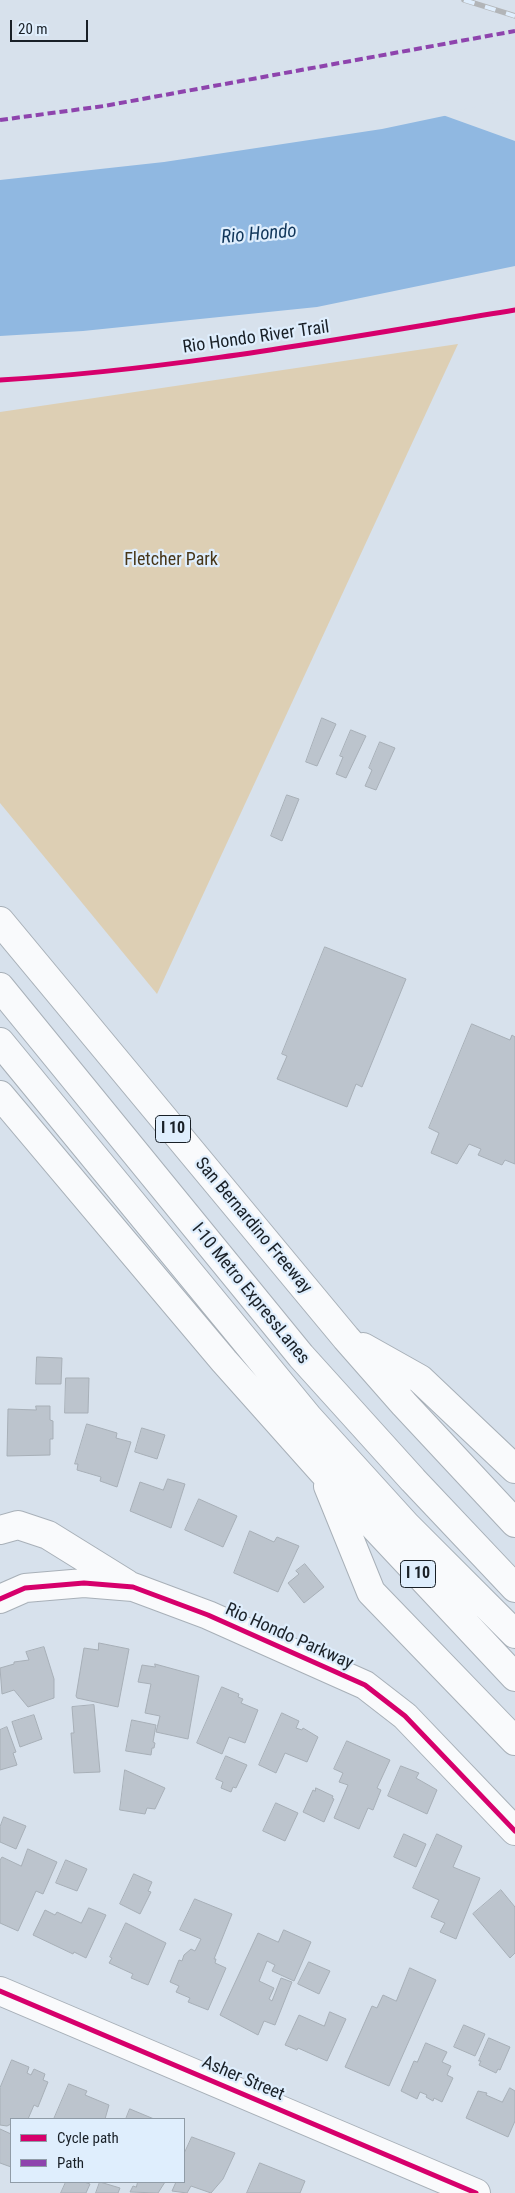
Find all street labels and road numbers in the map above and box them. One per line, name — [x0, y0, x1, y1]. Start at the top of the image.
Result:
street label: Rio Hondo River Trail — [181, 317, 331, 359]
road number: I 10 — [156, 1116, 190, 1142]
street label: San Bernardino Freeway — [190, 1154, 316, 1298]
street label: I-10 Metro ExpressLanes — [186, 1219, 314, 1369]
road number: I 10 — [400, 1560, 436, 1588]
street label: Rio Hondo Parkway — [222, 1599, 356, 1675]
street label: Asher Street — [199, 2052, 287, 2106]

